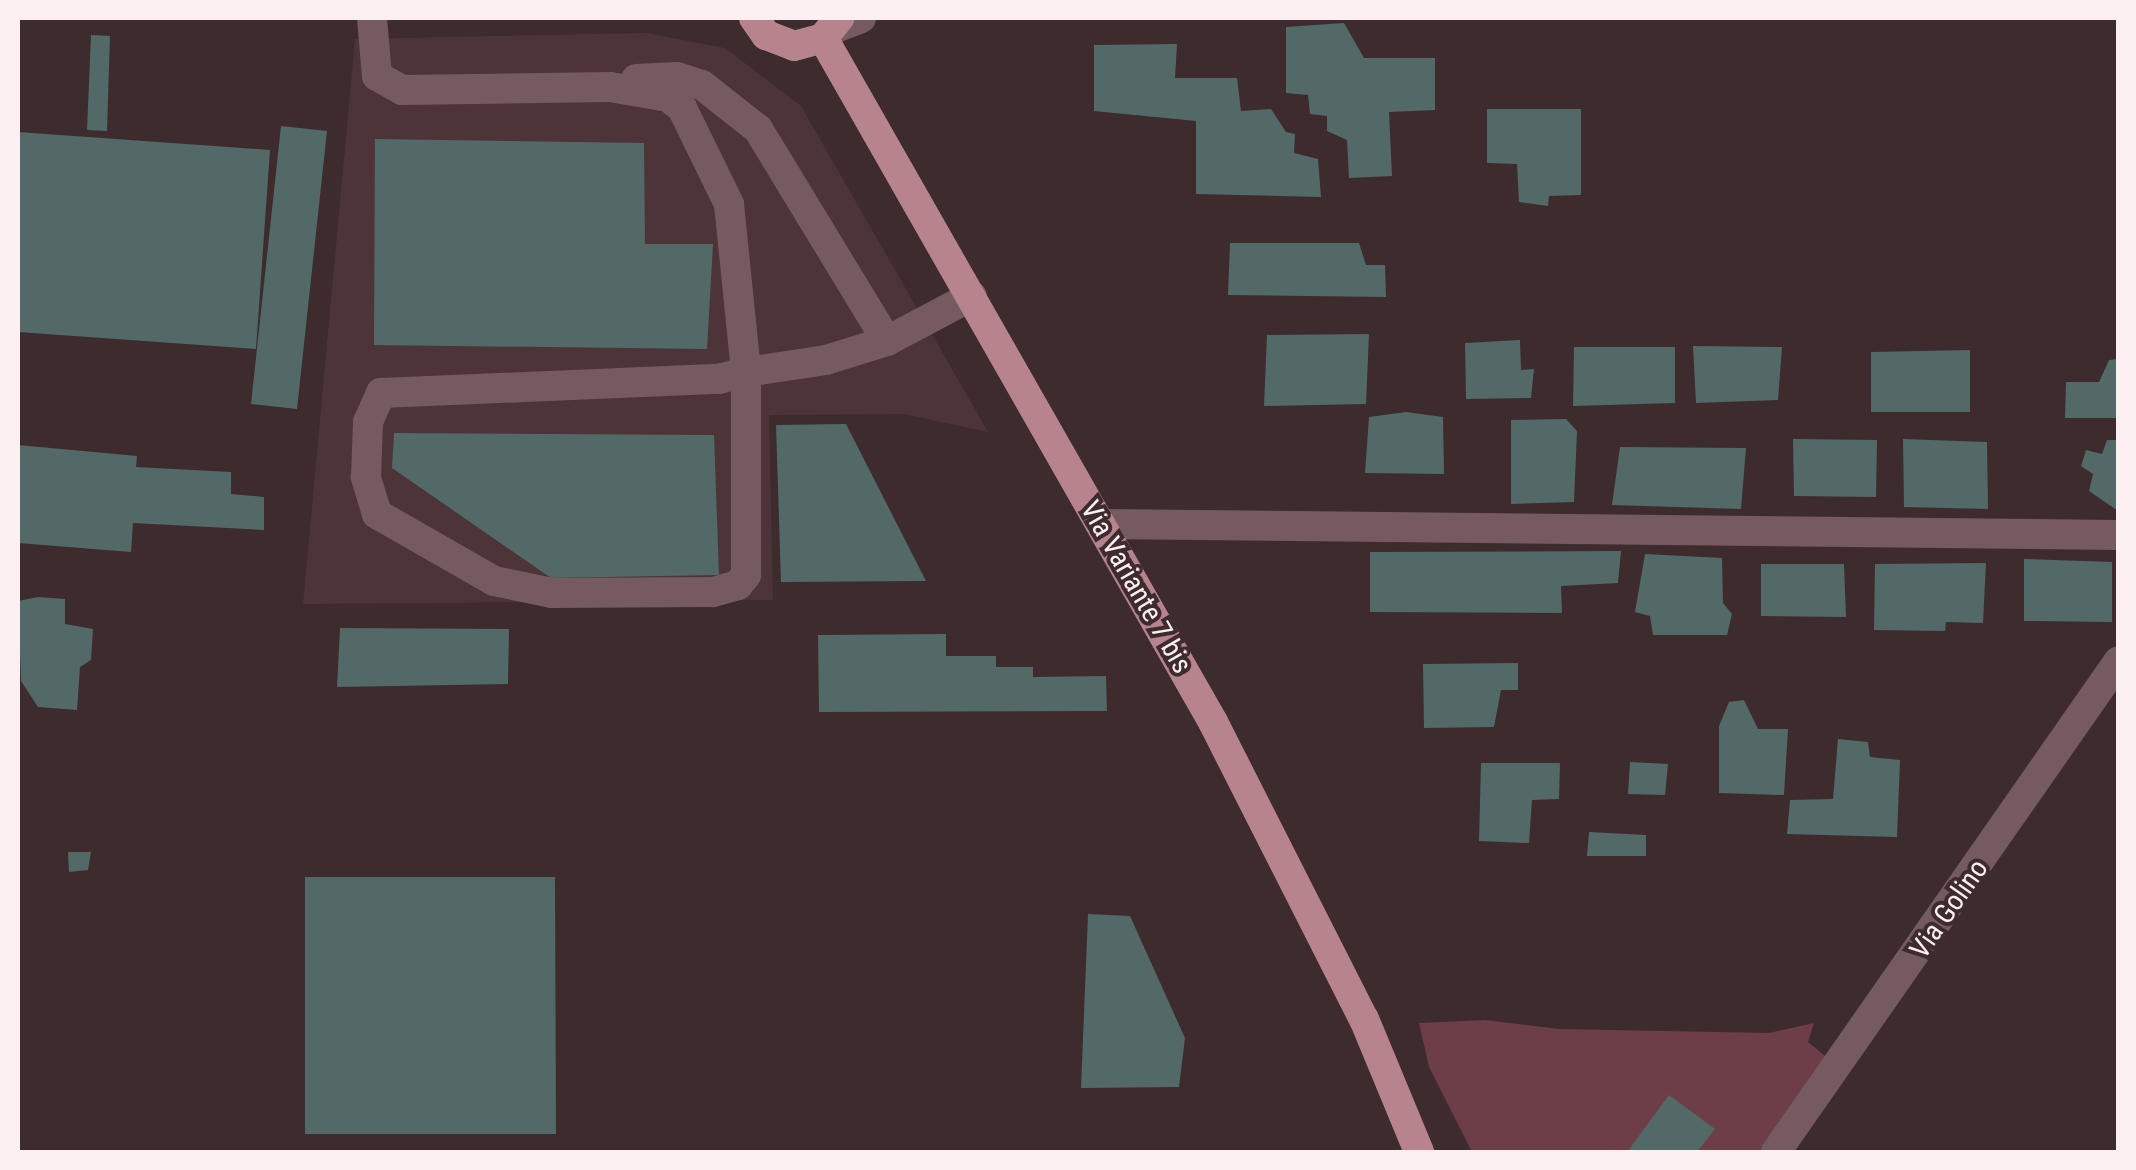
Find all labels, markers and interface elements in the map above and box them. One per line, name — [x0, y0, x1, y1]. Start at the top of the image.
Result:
street label: Via Variante 7 bis — [1073, 495, 1199, 679]
street label: Via Golino — [1903, 853, 1995, 965]

